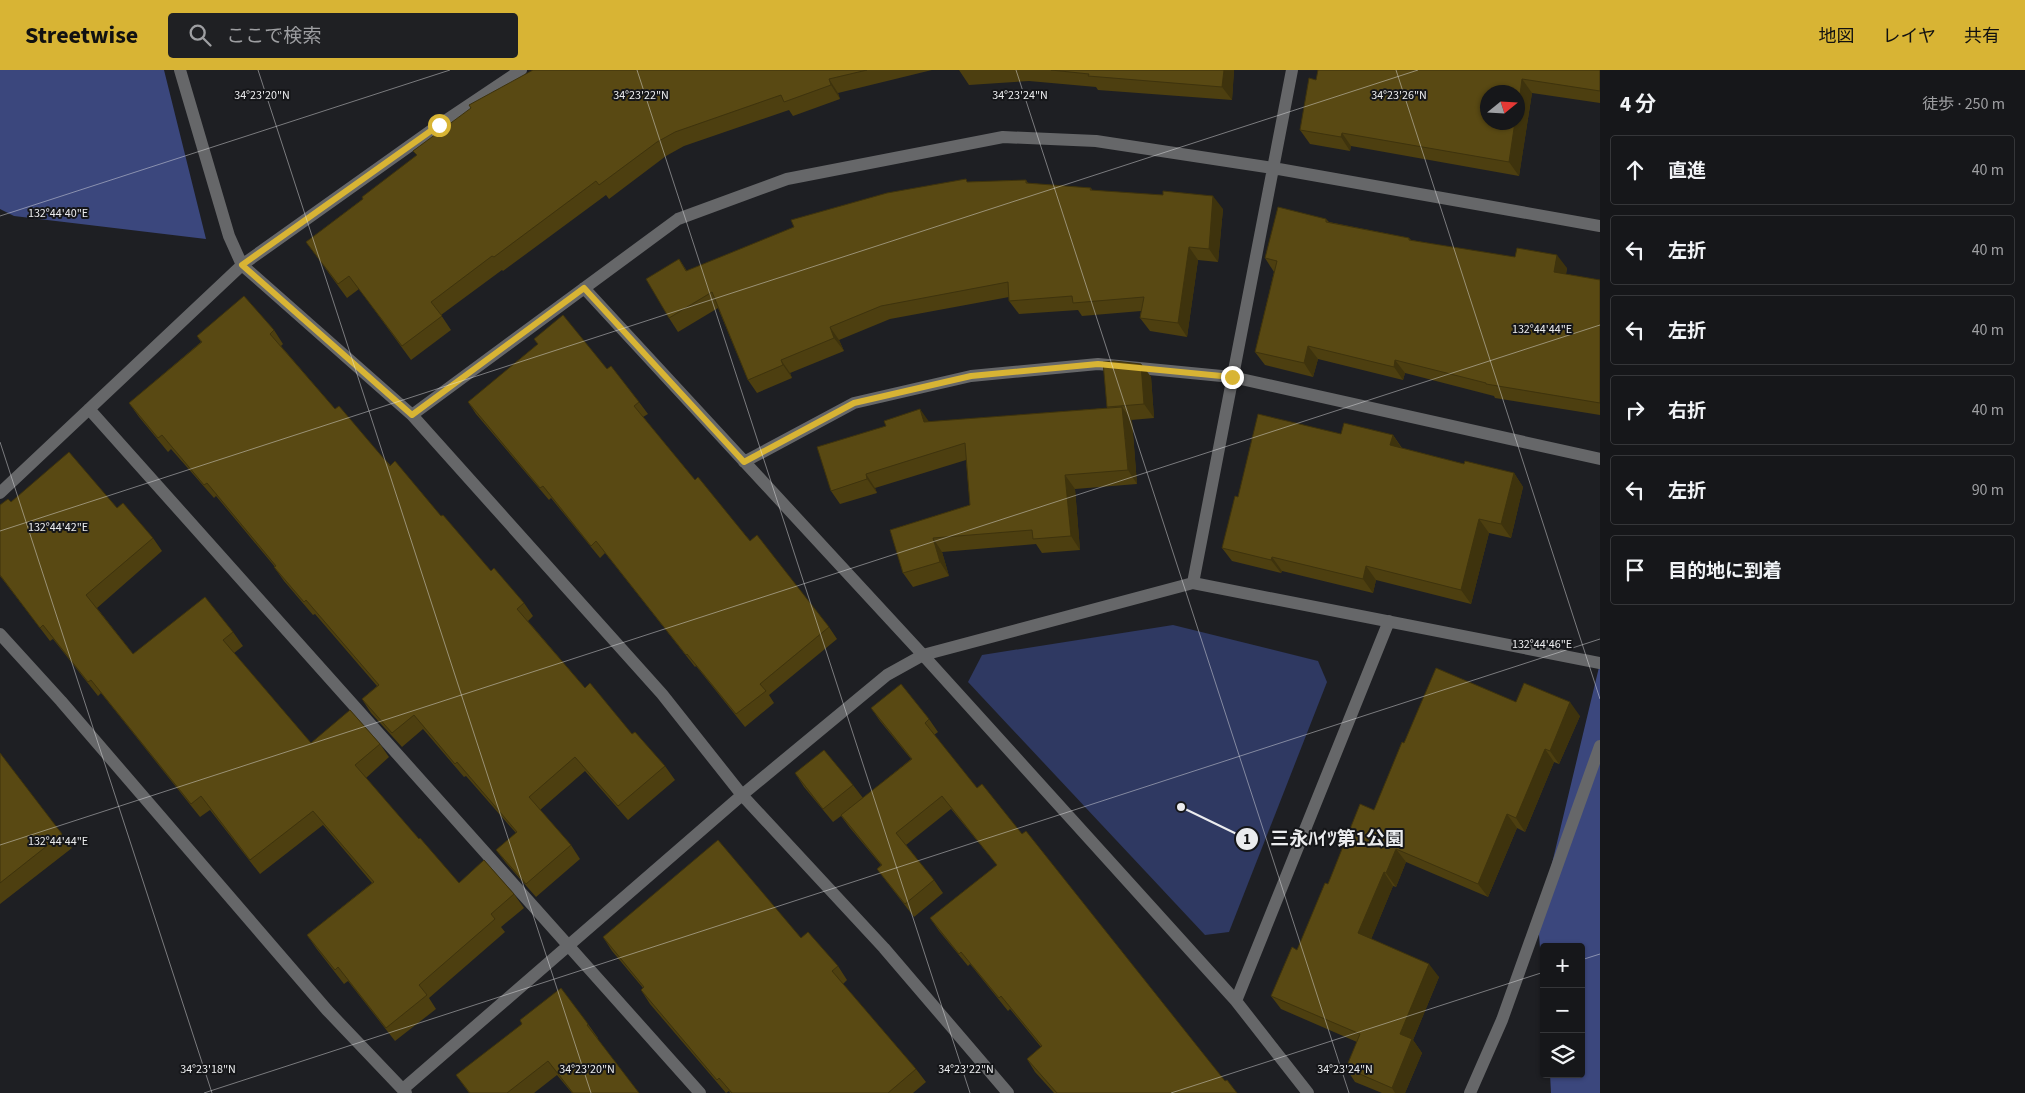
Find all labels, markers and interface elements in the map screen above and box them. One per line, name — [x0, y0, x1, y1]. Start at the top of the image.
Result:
search box — [168, 13, 518, 58]
text: Streetwise — [25, 18, 138, 53]
icon: search — [186, 21, 214, 49]
text: ここで検索 — [226, 23, 321, 50]
text: 地図 — [1819, 24, 1855, 49]
text: レイヤ — [1883, 24, 1936, 49]
text: 共有 — [1964, 24, 2000, 49]
north arrow — [1480, 85, 1525, 130]
text: 34°23'20"N — [234, 87, 290, 104]
text: 34°23'22"N — [613, 87, 669, 104]
text: 34°23'24"N — [992, 87, 1048, 104]
text: 34°23'26"N — [1371, 87, 1427, 104]
text: 4 分 — [1620, 89, 1656, 119]
text: 徒歩 · 250 m — [1922, 93, 2005, 115]
route start — [428, 114, 451, 137]
icon: ahead — [1621, 156, 1649, 184]
text: 直進 — [1668, 158, 1706, 185]
text: 40 m — [1972, 159, 2004, 181]
text: 132°44'40"E — [28, 205, 88, 222]
icon: left — [1621, 236, 1649, 264]
text: 左折 — [1668, 238, 1706, 265]
text: 40 m — [1972, 239, 2004, 261]
icon: left — [1621, 316, 1649, 344]
text: 左折 — [1668, 318, 1706, 345]
text: 40 m — [1972, 319, 2004, 341]
text: 132°44'44"E — [1512, 321, 1572, 338]
route end — [1221, 366, 1244, 389]
icon: right — [1621, 396, 1649, 424]
text: 右折 — [1668, 398, 1706, 425]
text: 40 m — [1972, 399, 2004, 421]
icon: left — [1621, 476, 1649, 504]
text: 左折 — [1668, 478, 1706, 505]
text: 90 m — [1972, 479, 2004, 501]
text: 132°44'42"E — [28, 519, 88, 536]
icon: arrive — [1621, 556, 1649, 584]
text: 目的地に到着 — [1668, 558, 1782, 585]
text: 132°44'46"E — [1512, 636, 1572, 653]
callout: 三永ﾊｲﾂ第1公園 — [1235, 822, 1413, 856]
text: 三永ﾊｲﾂ第1公園 — [1270, 826, 1404, 853]
text: 1 — [1243, 829, 1251, 850]
text: 132°44'44"E — [28, 833, 88, 850]
map controls — [1540, 943, 1585, 1078]
button: + — [1540, 943, 1585, 988]
button: − — [1540, 988, 1585, 1033]
button: layers — [1540, 1033, 1585, 1078]
text: 34°23'18"N — [180, 1061, 236, 1078]
text: 34°23'20"N — [559, 1061, 615, 1078]
text: 34°23'22"N — [938, 1061, 994, 1078]
text: 34°23'24"N — [1317, 1061, 1373, 1078]

